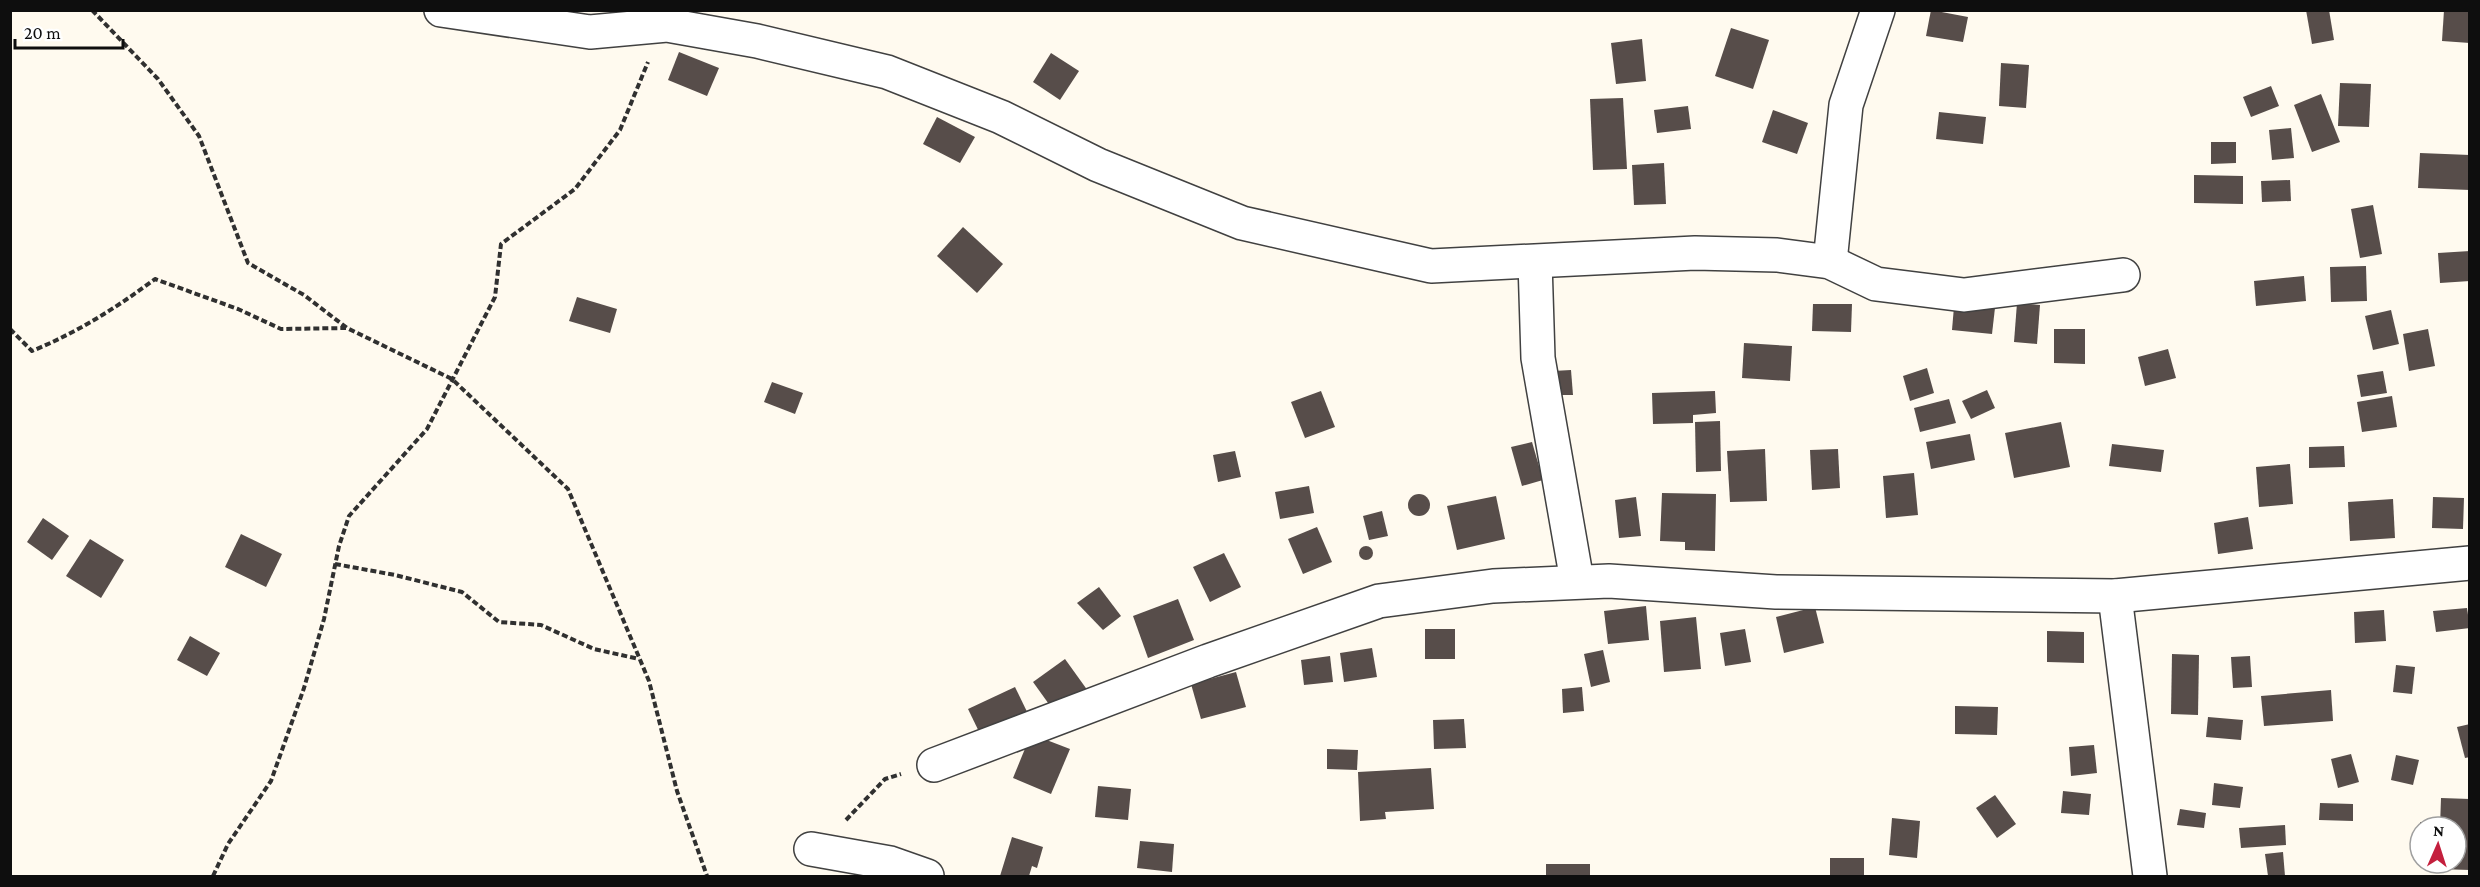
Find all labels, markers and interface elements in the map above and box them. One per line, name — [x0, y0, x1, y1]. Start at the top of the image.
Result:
scale bar — [15, 12, 123, 50]
text: 20 m — [24, 23, 61, 43]
north arrow — [2408, 815, 2468, 875]
text: N — [2433, 822, 2445, 839]

